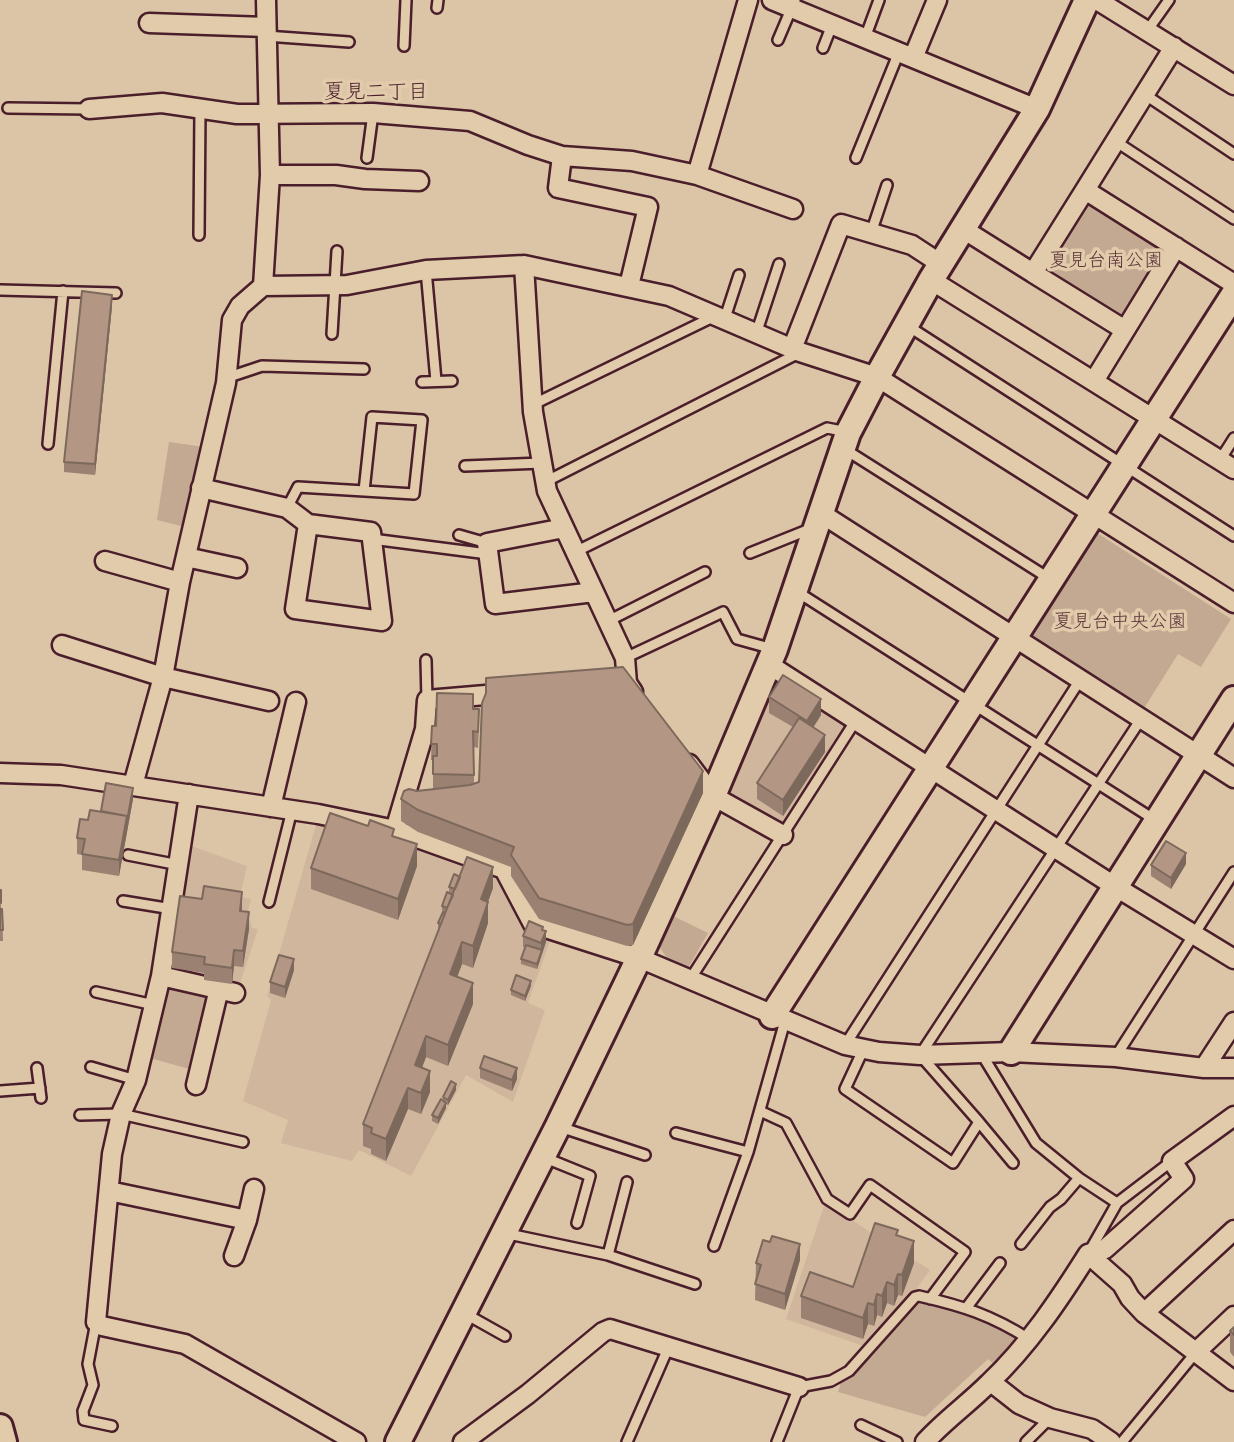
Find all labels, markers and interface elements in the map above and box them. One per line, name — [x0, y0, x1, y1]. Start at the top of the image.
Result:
district label: 夏見二丁目 — [324, 81, 428, 107]
park label: 夏見台南公園 — [1049, 251, 1163, 273]
park label: 夏見台中央公園 — [1054, 612, 1186, 634]

